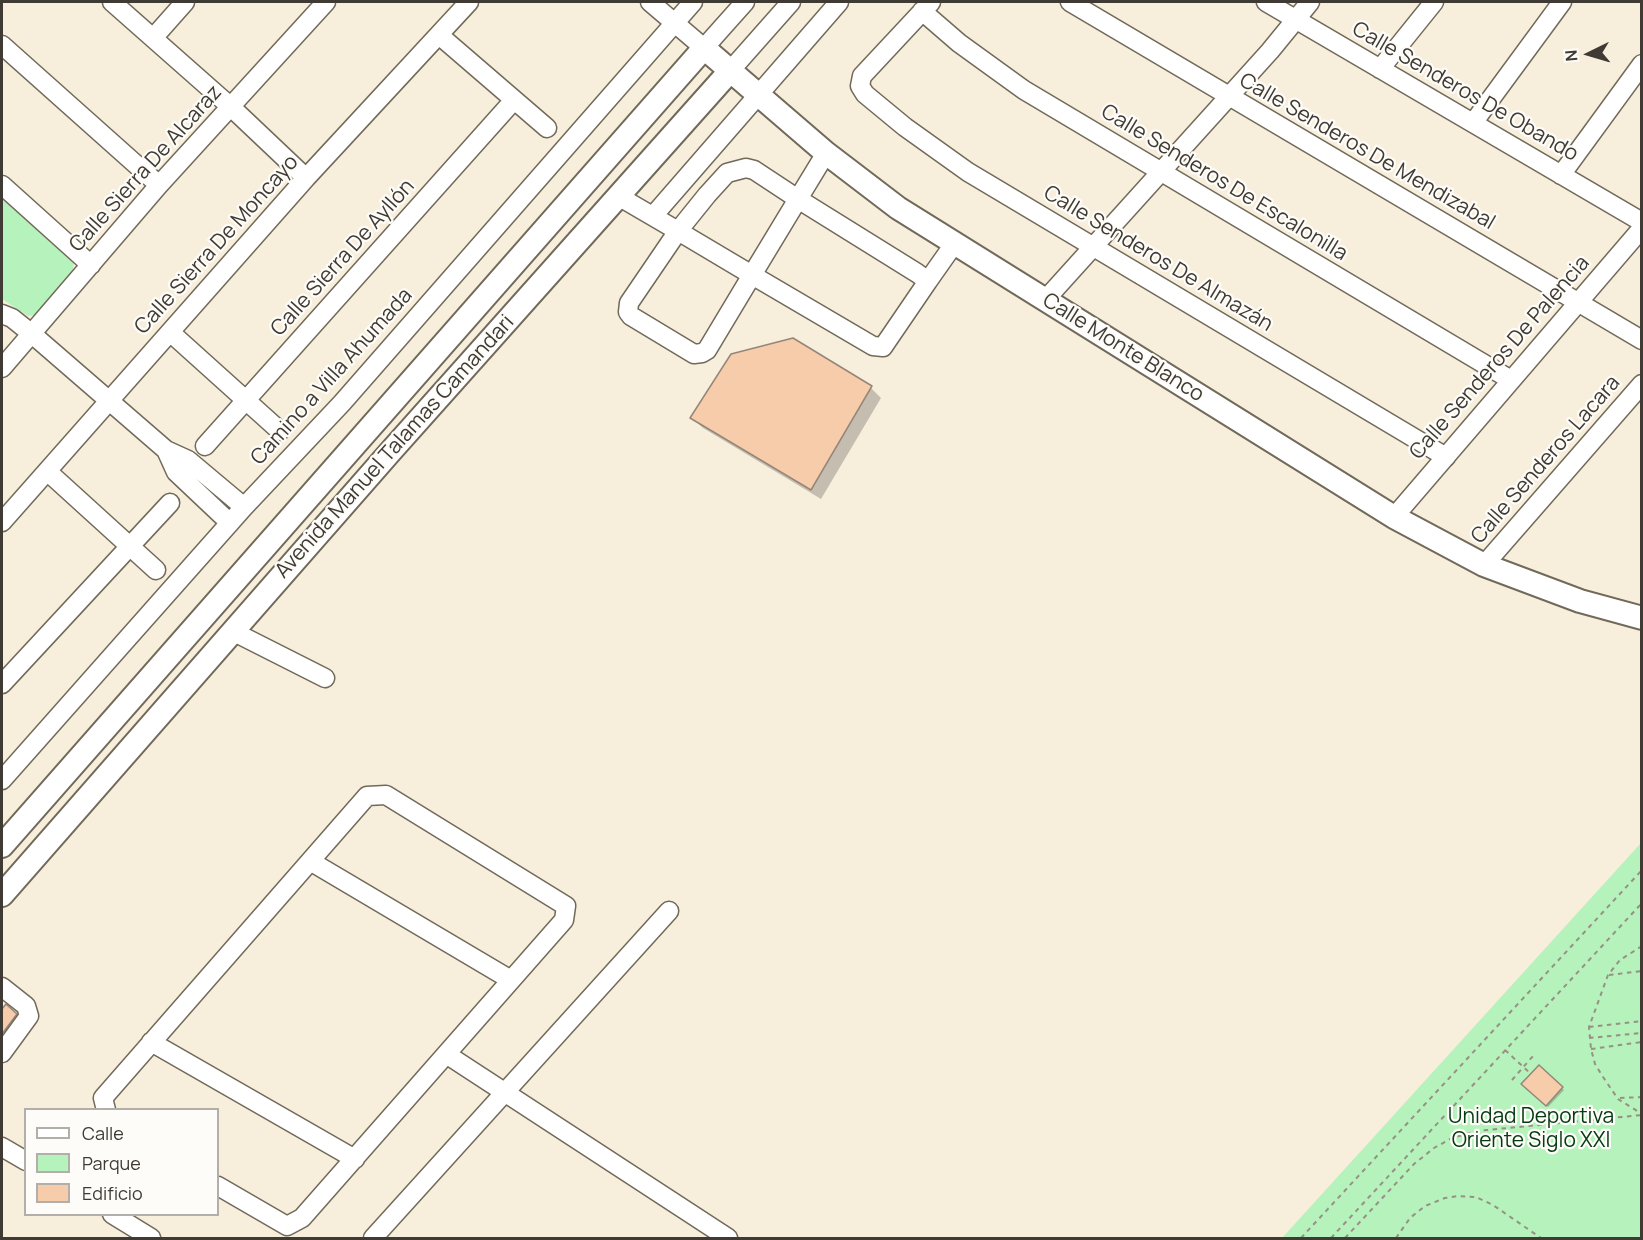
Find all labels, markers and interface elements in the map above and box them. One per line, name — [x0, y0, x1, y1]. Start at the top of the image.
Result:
street label: Calle Senderos De Obando — [1347, 17, 1583, 167]
north arrow — [1559, 24, 1619, 84]
text: N — [1560, 49, 1583, 62]
street label: Calle Senderos De Mendizabal — [1235, 68, 1499, 236]
street label: Calle Sierra De Alcaraz — [64, 80, 228, 258]
street label: Calle Senderos De Escalonilla — [1096, 99, 1352, 267]
street label: Calle Sierra De Moncayo — [130, 150, 304, 340]
street label: Calle Sierra De Ayllón — [266, 174, 420, 342]
street label: Calle Senderos De Almazán — [1039, 181, 1277, 337]
street label: Calle Senderos De Palencia — [1405, 251, 1595, 465]
street label: Camino a Villa Ahumada — [246, 283, 418, 471]
street label: Calle Monte Blanco — [1038, 288, 1208, 408]
street label: Avenida Manuel Talamas Camandari — [270, 310, 520, 584]
street label: Calle Senderos Lacara — [1466, 371, 1626, 549]
park label: Unidad Deportiva Oriente Siglo XXI — [1448, 1104, 1614, 1154]
legend — [24, 1108, 219, 1216]
text: Calle — [82, 1121, 124, 1145]
text: Parque — [82, 1151, 141, 1175]
text: Edificio — [82, 1181, 143, 1205]

